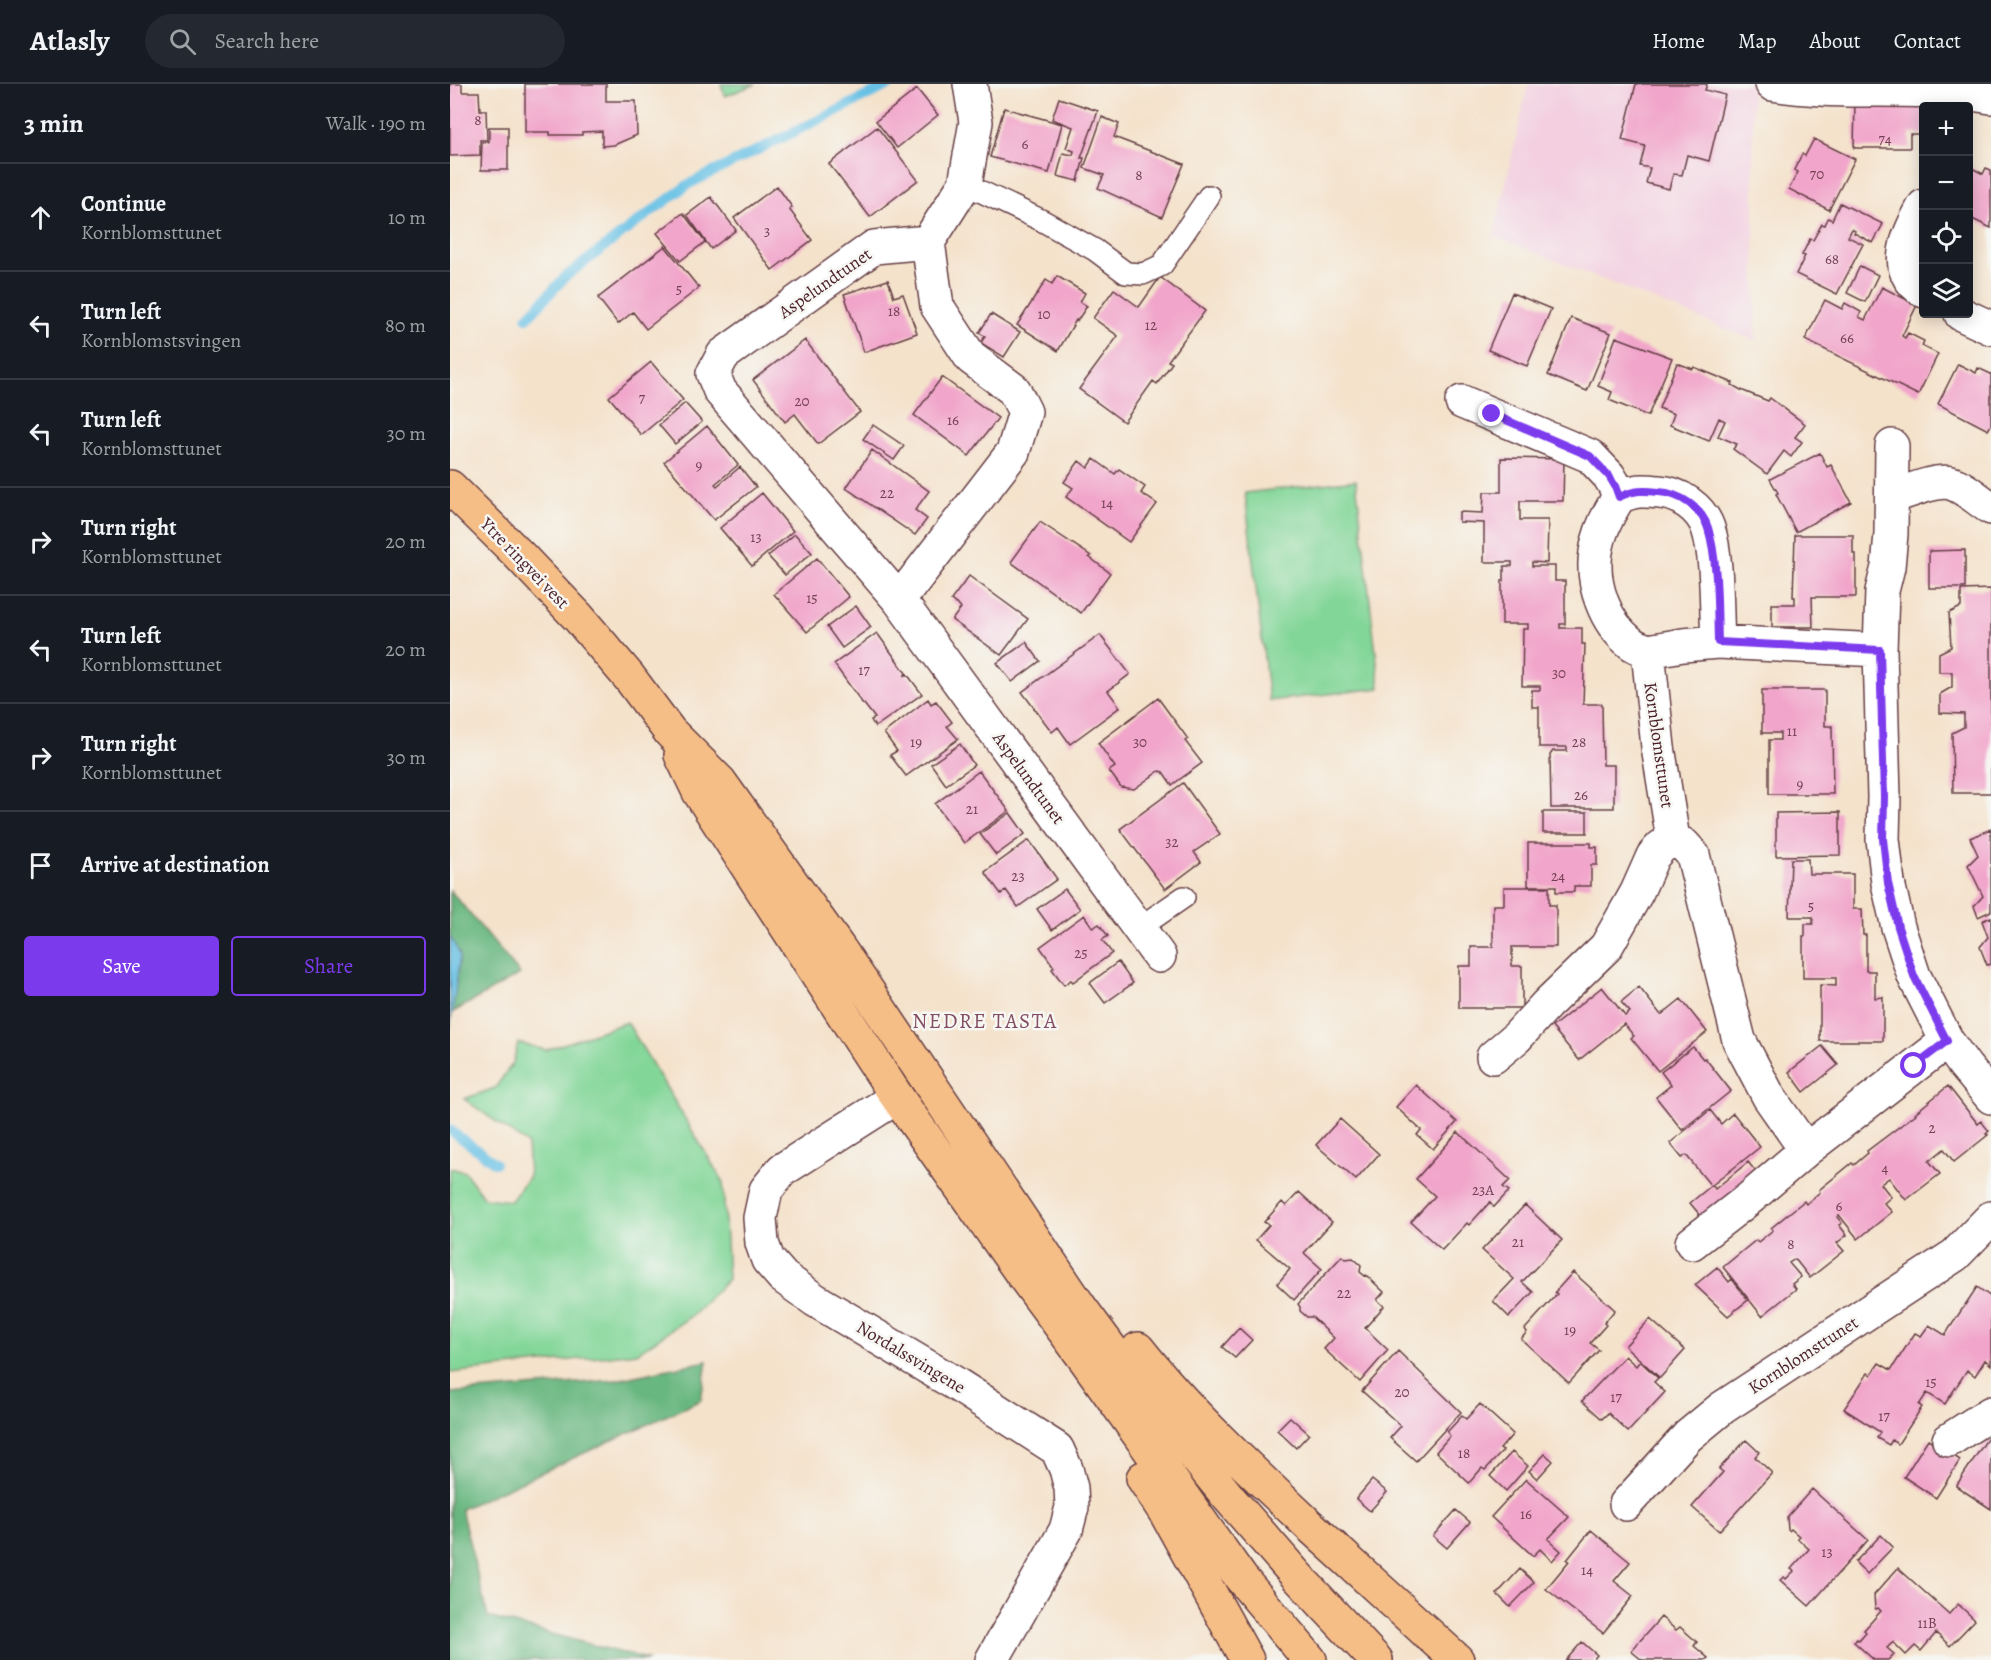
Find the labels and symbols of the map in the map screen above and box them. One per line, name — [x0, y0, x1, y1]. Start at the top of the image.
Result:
house number: 8 — [474, 110, 482, 130]
house number: 74 — [1878, 129, 1892, 149]
house number: 6 — [1022, 134, 1029, 154]
house number: 70 — [1810, 164, 1824, 184]
house number: 8 — [1135, 165, 1143, 185]
house number: 3 — [764, 221, 770, 241]
street label: Aspelundtunet — [773, 242, 876, 325]
house number: 68 — [1825, 249, 1839, 269]
house number: 5 — [676, 279, 682, 299]
house number: 18 — [888, 301, 900, 321]
house number: 10 — [1037, 304, 1051, 324]
house number: 12 — [1145, 315, 1157, 335]
house number: 66 — [1840, 328, 1854, 348]
house number: 7 — [639, 388, 646, 408]
house number: 20 — [794, 391, 810, 411]
route end — [1478, 400, 1504, 426]
house number: 16 — [947, 410, 959, 430]
house number: 9 — [696, 455, 703, 475]
house number: 22 — [880, 483, 894, 503]
house number: 14 — [1101, 493, 1113, 513]
street label: Ytre ringvei vest — [475, 511, 575, 614]
house number: 13 — [750, 527, 762, 547]
house number: 15 — [806, 588, 818, 608]
house number: 17 — [858, 660, 870, 680]
house number: 30 — [1552, 663, 1566, 683]
street label: Kornblomsttunet — [1638, 681, 1680, 809]
house number: 11 — [1787, 721, 1797, 741]
street label: Aspelundtunet — [987, 726, 1071, 829]
house number: 19 — [910, 732, 922, 752]
house number: 30 — [1133, 732, 1147, 752]
house number: 28 — [1572, 732, 1586, 752]
house number: 9 — [1797, 774, 1804, 794]
house number: 26 — [1574, 785, 1588, 805]
house number: 21 — [966, 799, 978, 819]
house number: 32 — [1165, 832, 1179, 852]
house number: 23 — [1011, 866, 1025, 886]
house number: 24 — [1551, 866, 1565, 886]
house number: 5 — [1808, 896, 1814, 916]
house number: 25 — [1074, 943, 1088, 963]
district label: NEDRE TASTA — [912, 1007, 1058, 1035]
route start — [1900, 1052, 1926, 1078]
house number: 2 — [1928, 1118, 1936, 1138]
house number: 4 — [1882, 1158, 1889, 1178]
house number: 23A — [1472, 1180, 1494, 1200]
house number: 6 — [1836, 1196, 1843, 1216]
house number: 21 — [1512, 1232, 1524, 1252]
house number: 8 — [1787, 1234, 1795, 1254]
house number: 22 — [1337, 1283, 1351, 1303]
street label: Kornblomsttunet — [1743, 1310, 1863, 1400]
street label: Nordalssvingene — [852, 1315, 970, 1399]
house number: 19 — [1564, 1320, 1576, 1340]
house number: 15 — [1925, 1372, 1937, 1392]
house number: 20 — [1394, 1382, 1410, 1402]
house number: 17 — [1610, 1387, 1622, 1407]
house number: 17 — [1878, 1406, 1890, 1426]
house number: 18 — [1458, 1443, 1470, 1463]
house number: 16 — [1520, 1504, 1532, 1524]
house number: 13 — [1821, 1542, 1833, 1562]
house number: 14 — [1581, 1560, 1593, 1580]
house number: 11B — [1917, 1613, 1937, 1633]

